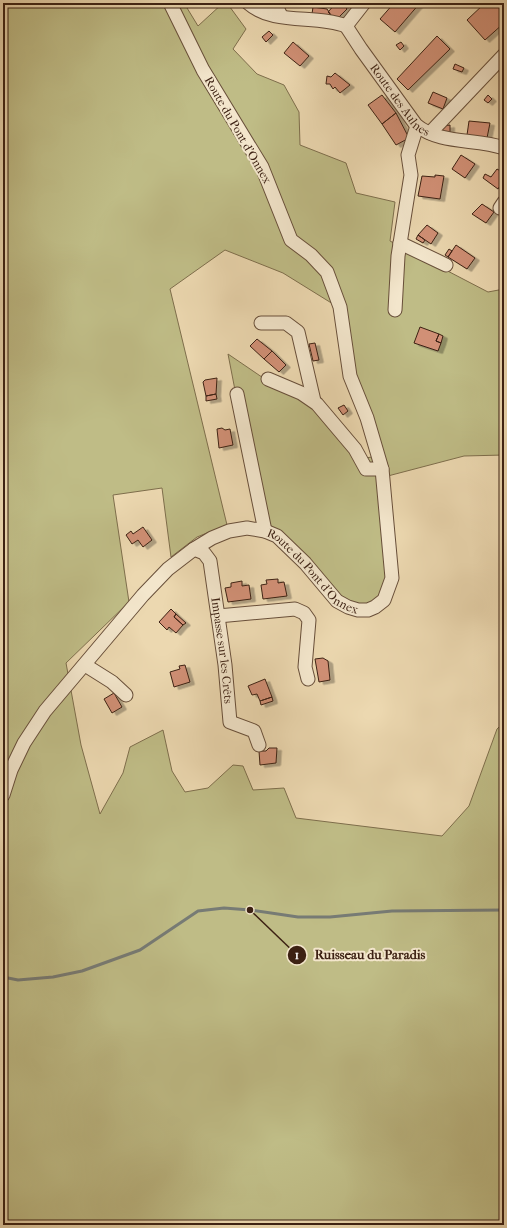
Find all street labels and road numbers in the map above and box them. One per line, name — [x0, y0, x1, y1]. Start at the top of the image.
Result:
street label: Route des Aulnes — [367, 61, 432, 139]
street label: Route du Pont d'Onnex — [202, 74, 275, 187]
street label: Route du Pont d'Onnex — [265, 526, 361, 617]
street label: Impasse sur les Crêts — [208, 596, 235, 705]

